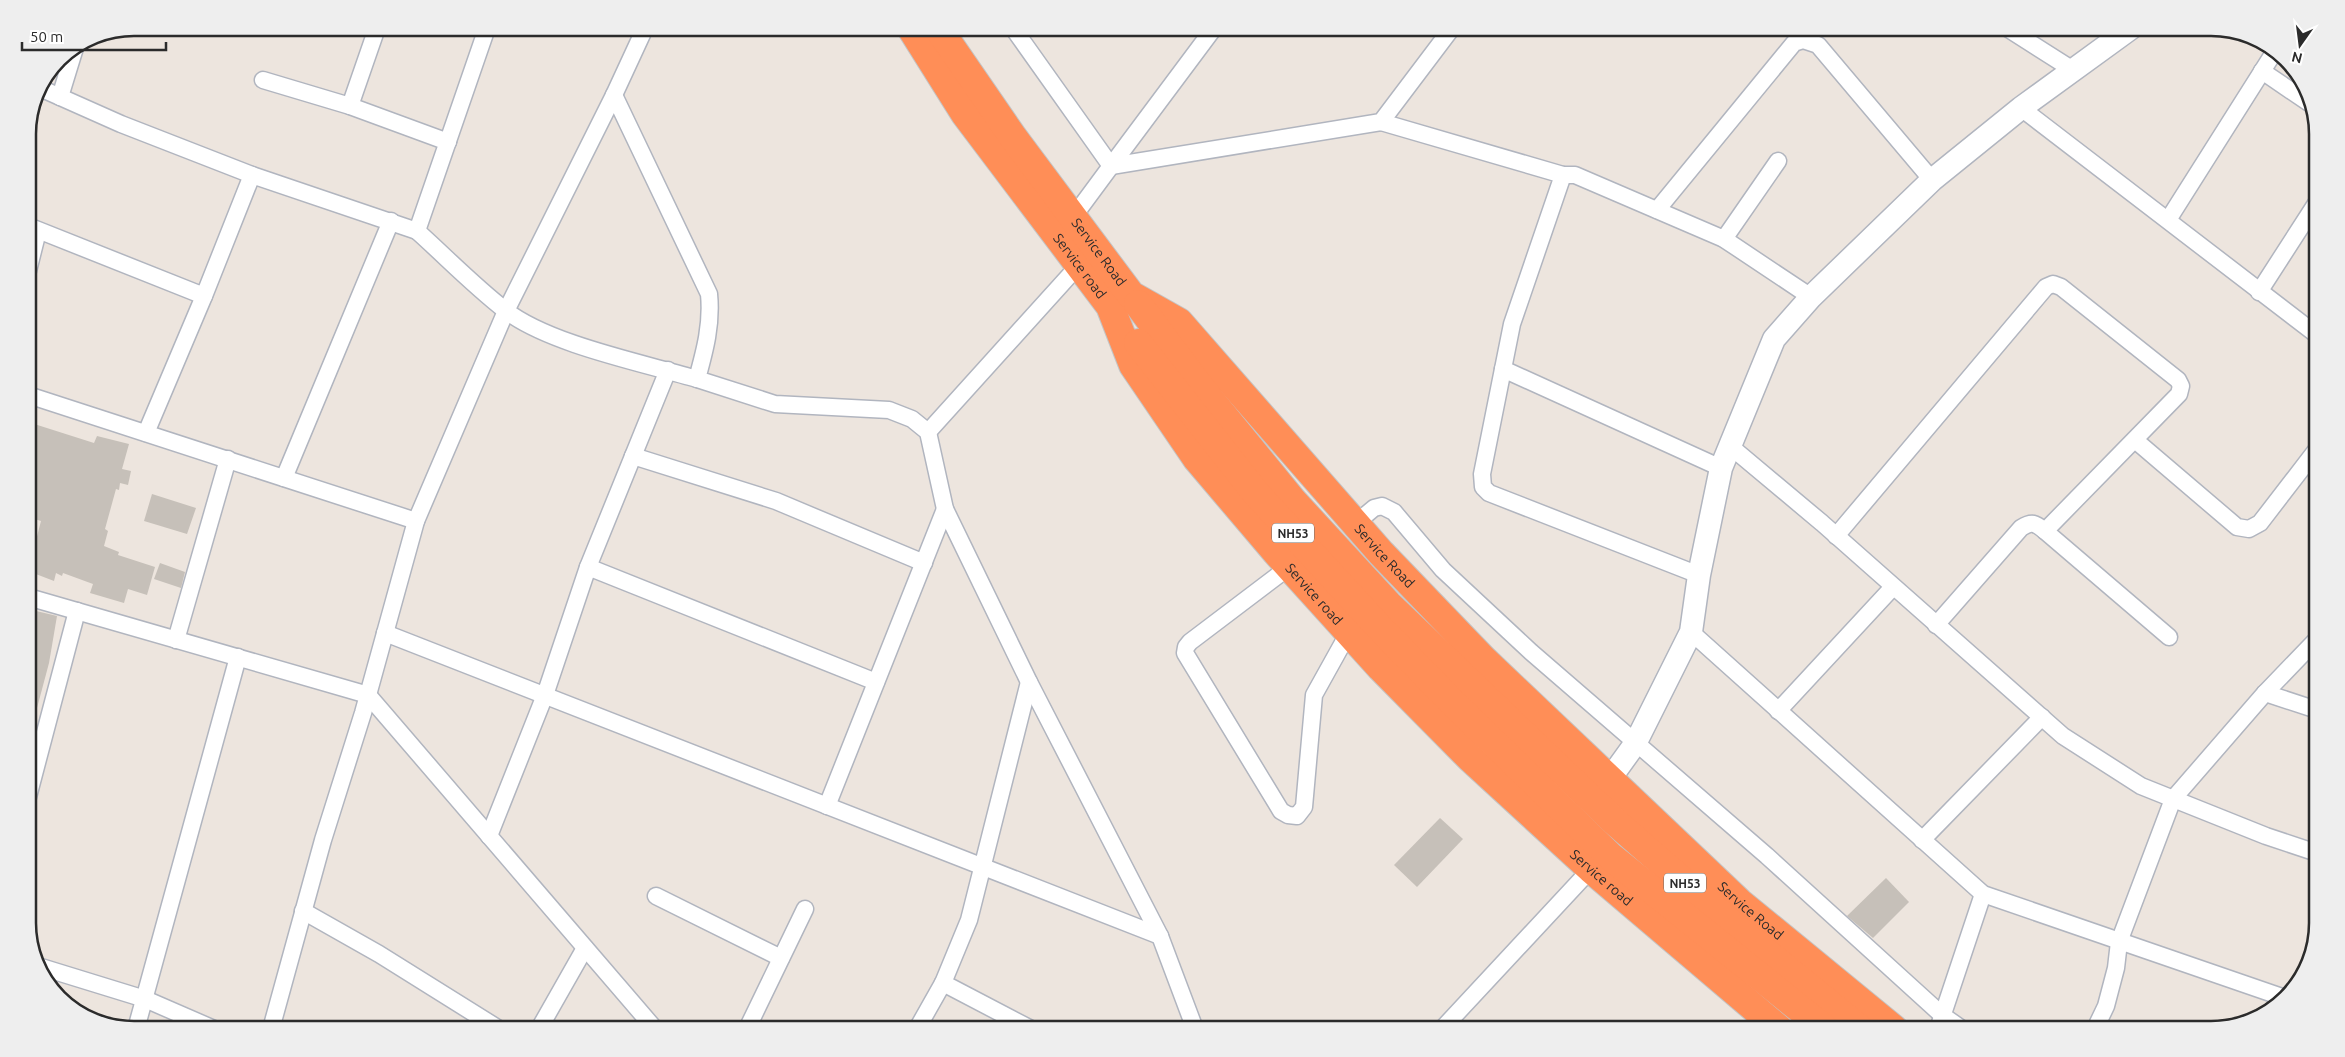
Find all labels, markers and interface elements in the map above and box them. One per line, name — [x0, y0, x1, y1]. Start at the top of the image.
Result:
scale bar — [22, 20, 166, 52]
north arrow — [2275, 20, 2325, 70]
text: 50 m — [30, 28, 63, 45]
text: N — [2290, 49, 2304, 67]
street label: Service Road — [1068, 215, 1130, 289]
street label: Service road — [1050, 230, 1109, 302]
street label: Service Road — [1351, 521, 1418, 591]
road number: NH53 — [1272, 524, 1314, 542]
street label: Service road — [1282, 560, 1346, 628]
street label: Service road — [1567, 846, 1636, 909]
road number: NH53 — [1664, 874, 1706, 892]
street label: Service Road — [1715, 878, 1786, 943]

